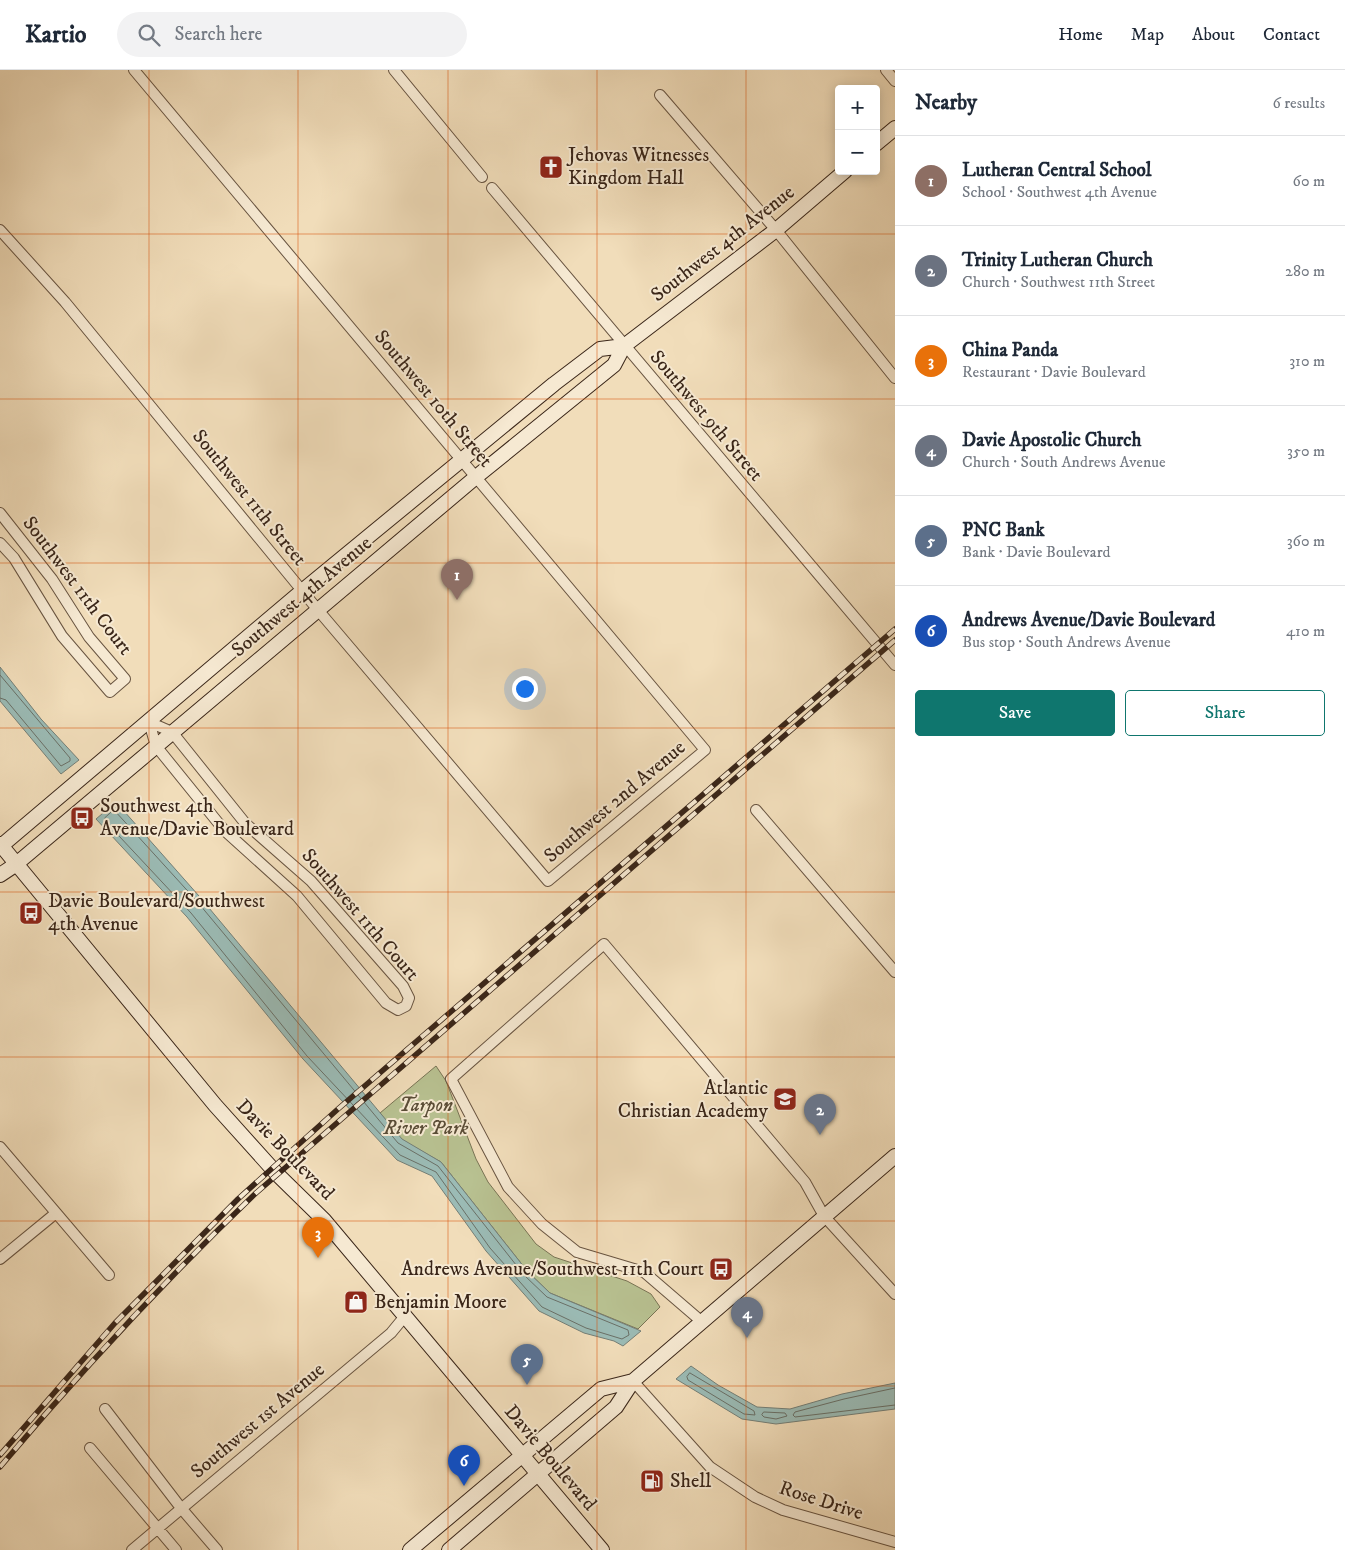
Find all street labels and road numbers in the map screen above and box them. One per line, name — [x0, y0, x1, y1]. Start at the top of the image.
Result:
street label: Southwest 4th Avenue — [646, 180, 800, 308]
street label: Southwest 10th Street — [368, 325, 498, 473]
street label: Southwest 9th Street — [644, 345, 768, 487]
street label: Southwest 11th Street — [186, 425, 312, 571]
street label: Southwest 11th Court — [17, 512, 137, 660]
street label: Southwest 4th Avenue — [227, 531, 377, 663]
street label: Southwest 2nd Avenue — [539, 735, 691, 869]
street label: Southwest 11th Court — [296, 844, 424, 986]
street label: Davie Boulevard — [231, 1094, 339, 1206]
street label: Southwest 1st Avenue — [186, 1358, 330, 1484]
street label: Davie Boulevard — [498, 1400, 602, 1516]
street label: Rose Drive — [776, 1476, 866, 1526]

